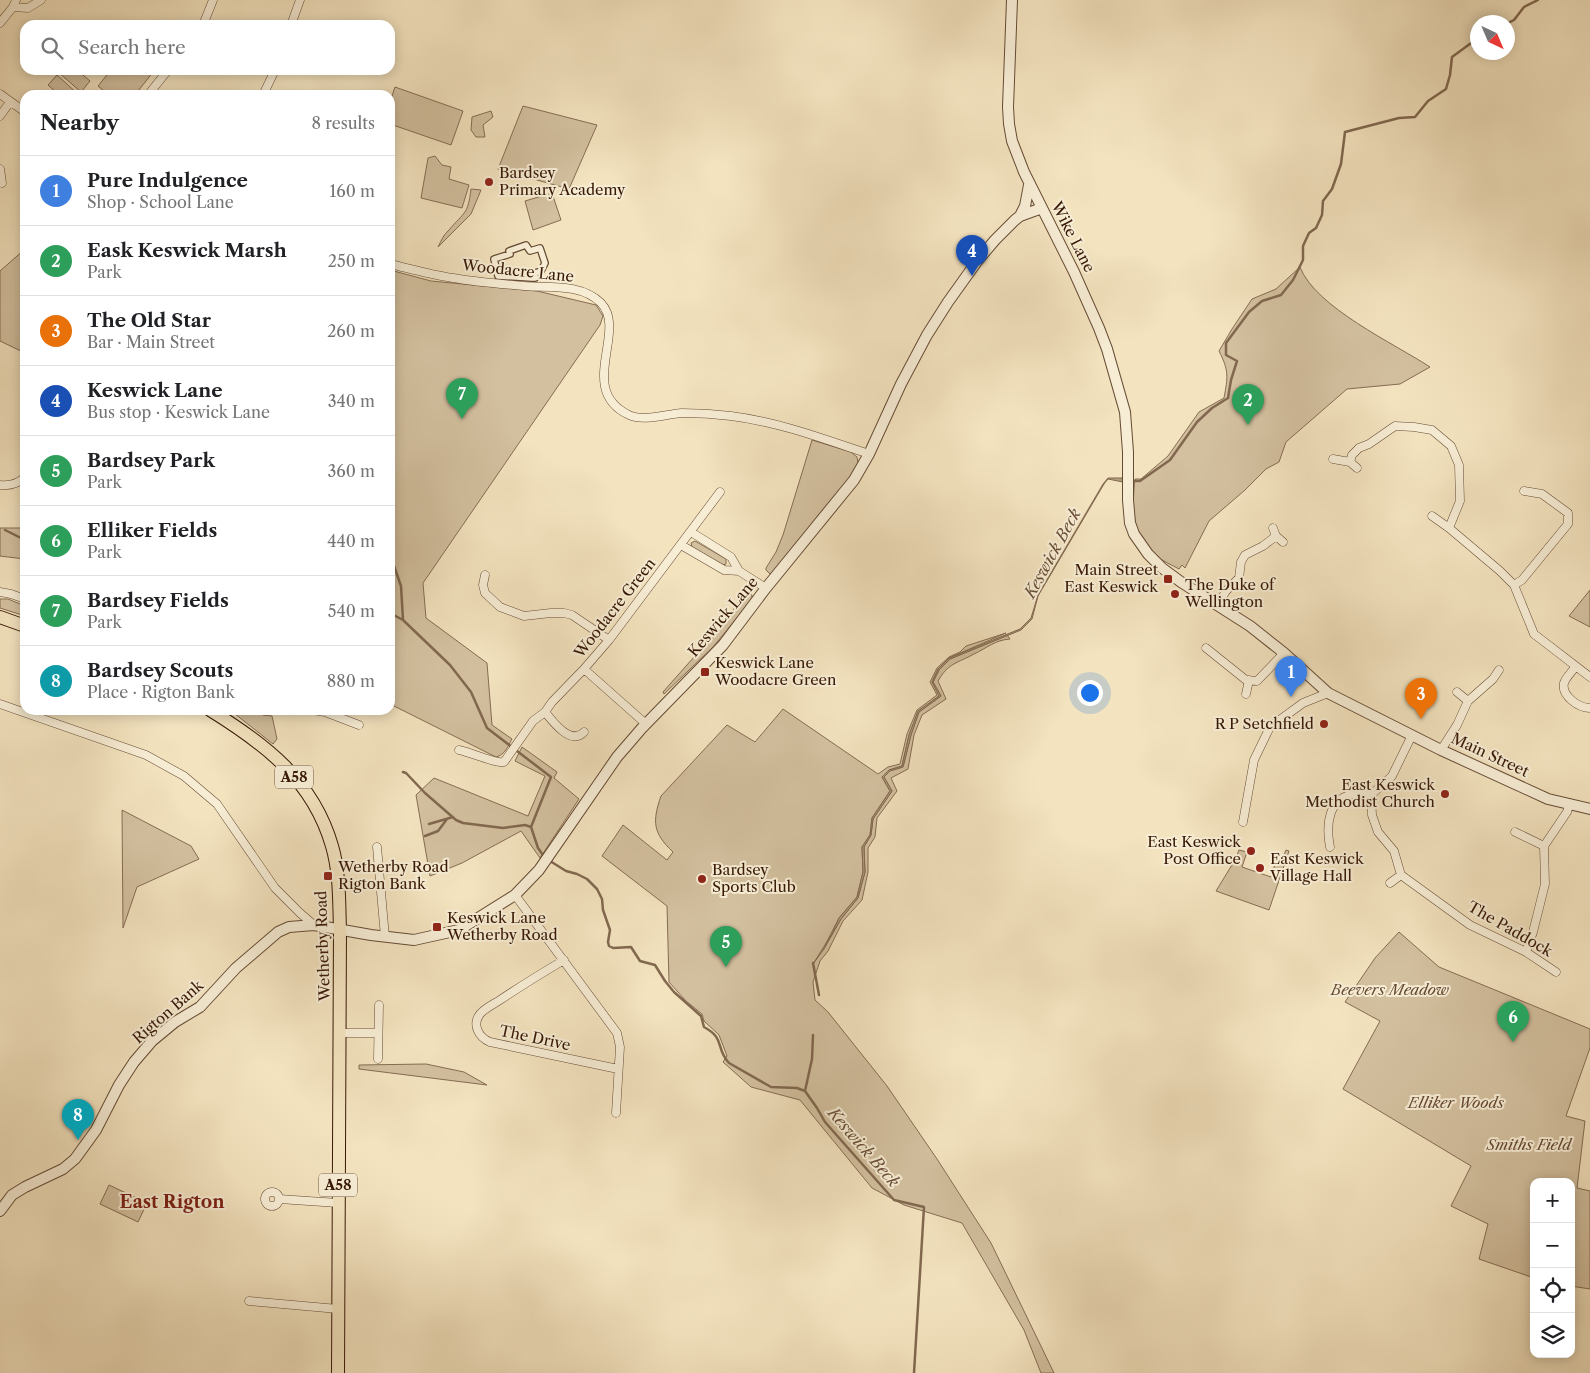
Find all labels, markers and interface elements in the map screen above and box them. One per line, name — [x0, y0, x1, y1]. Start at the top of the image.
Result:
north arrow — [1470, 15, 1515, 60]
search box — [20, 20, 395, 75]
icon: search — [38, 34, 66, 62]
text: Search here — [78, 36, 186, 59]
text: Nearby — [40, 110, 119, 135]
text: 8 results — [312, 113, 375, 133]
place label: Bardsey Primary Academy — [499, 163, 626, 199]
text: Pure Indulgence — [87, 169, 248, 192]
marker: Bardsey Primary Academy — [483, 176, 495, 188]
text: 1 — [52, 181, 60, 201]
text: 160 m — [330, 181, 375, 201]
text: Shop · School Lane — [87, 192, 234, 212]
street label: Wike Lane — [1047, 197, 1099, 275]
pin: 4 — [956, 235, 988, 276]
text: Eask Keswick Marsh — [87, 239, 287, 262]
text: 2 — [51, 251, 61, 271]
text: 250 m — [328, 251, 375, 271]
street label: Woodacre Lane — [460, 255, 575, 286]
text: Park — [87, 262, 122, 282]
text: The Old Star — [87, 309, 211, 332]
text: 3 — [51, 321, 61, 341]
text: 260 m — [327, 321, 375, 341]
text: Bar · Main Street — [87, 332, 215, 352]
pin: 7 — [446, 378, 478, 419]
text: Keswick Lane — [87, 379, 223, 402]
pin: 2 — [1232, 384, 1264, 425]
text: 4 — [51, 391, 61, 411]
text: 340 m — [328, 391, 375, 411]
text: Bus stop · Keswick Lane — [87, 402, 270, 422]
text: Bardsey Park — [87, 449, 215, 472]
text: 5 — [52, 461, 60, 481]
text: 360 m — [328, 461, 375, 481]
text: Park — [87, 472, 122, 492]
water label: Keswick Beck — [1018, 504, 1085, 603]
text: Elliker Fields — [87, 519, 217, 542]
text: 6 — [51, 531, 61, 551]
text: 440 m — [327, 531, 375, 551]
text: Park — [87, 542, 122, 562]
street label: Woodacre Green — [569, 554, 660, 662]
place label: Main Street East Keswick — [1064, 560, 1159, 596]
street label: Keswick Lane — [684, 573, 762, 661]
marker: Main Street East Keswick — [1162, 573, 1174, 585]
place label: The Duke of Wellington — [1184, 575, 1276, 611]
marker: The Duke of Wellington — [1169, 588, 1181, 600]
text: Bardsey Fields — [87, 589, 229, 612]
text: 7 — [52, 601, 60, 621]
text: 540 m — [328, 601, 375, 621]
text: Park — [87, 612, 122, 632]
place label: Keswick Lane Woodacre Green — [714, 653, 837, 689]
pin: 1 — [1275, 656, 1307, 697]
text: Bardsey Scouts — [87, 659, 233, 682]
marker: Keswick Lane Woodacre Green — [699, 666, 711, 678]
text: 8 — [51, 671, 61, 691]
text: 880 m — [327, 671, 375, 691]
pin: 3 — [1405, 678, 1437, 719]
your location — [1077, 680, 1103, 706]
text: Place · Rigton Bank — [87, 682, 235, 702]
place label: R P Setchfield — [1215, 714, 1314, 733]
marker: R P Setchfield — [1318, 718, 1330, 730]
street label: Main Street — [1448, 728, 1533, 781]
road number: A58 — [275, 766, 313, 789]
place label: East Keswick Methodist Church — [1305, 775, 1436, 811]
marker: East Keswick Methodist Church — [1439, 788, 1451, 800]
place label: East Keswick Post Office — [1147, 832, 1242, 868]
marker: East Keswick Post Office — [1245, 845, 1257, 857]
place label: East Keswick Village Hall — [1269, 849, 1365, 885]
place label: Wetherby Road Rigton Bank — [337, 857, 449, 893]
place label: Bardsey Sports Club — [712, 860, 796, 896]
marker: East Keswick Village Hall — [1254, 862, 1266, 874]
marker: Wetherby Road Rigton Bank — [322, 870, 334, 882]
marker: Bardsey Sports Club — [696, 873, 708, 885]
street label: Wetherby Road — [311, 890, 334, 1003]
street label: The Paddock — [1465, 897, 1557, 961]
place label: Keswick Lane Wetherby Road — [446, 908, 558, 944]
marker: Keswick Lane Wetherby Road — [431, 921, 443, 933]
pin: 5 — [710, 926, 742, 967]
street label: Rigton Bank — [128, 975, 208, 1048]
park label: Beevers Meadow — [1330, 980, 1450, 999]
pin: 6 — [1497, 1001, 1529, 1042]
street label: The Drive — [498, 1021, 572, 1054]
park label: Elliker Woods — [1407, 1093, 1504, 1112]
pin: 8 — [62, 1099, 94, 1140]
water label: Keswick Beck — [823, 1102, 904, 1191]
park label: Smiths Field — [1486, 1135, 1573, 1154]
road number: A58 — [319, 1174, 357, 1196]
map controls — [1530, 1178, 1575, 1358]
button: + — [1530, 1178, 1575, 1223]
district label: East Rigton — [119, 1191, 225, 1213]
button: − — [1530, 1223, 1575, 1268]
button: locate — [1530, 1268, 1575, 1313]
button: layers — [1530, 1313, 1575, 1358]

